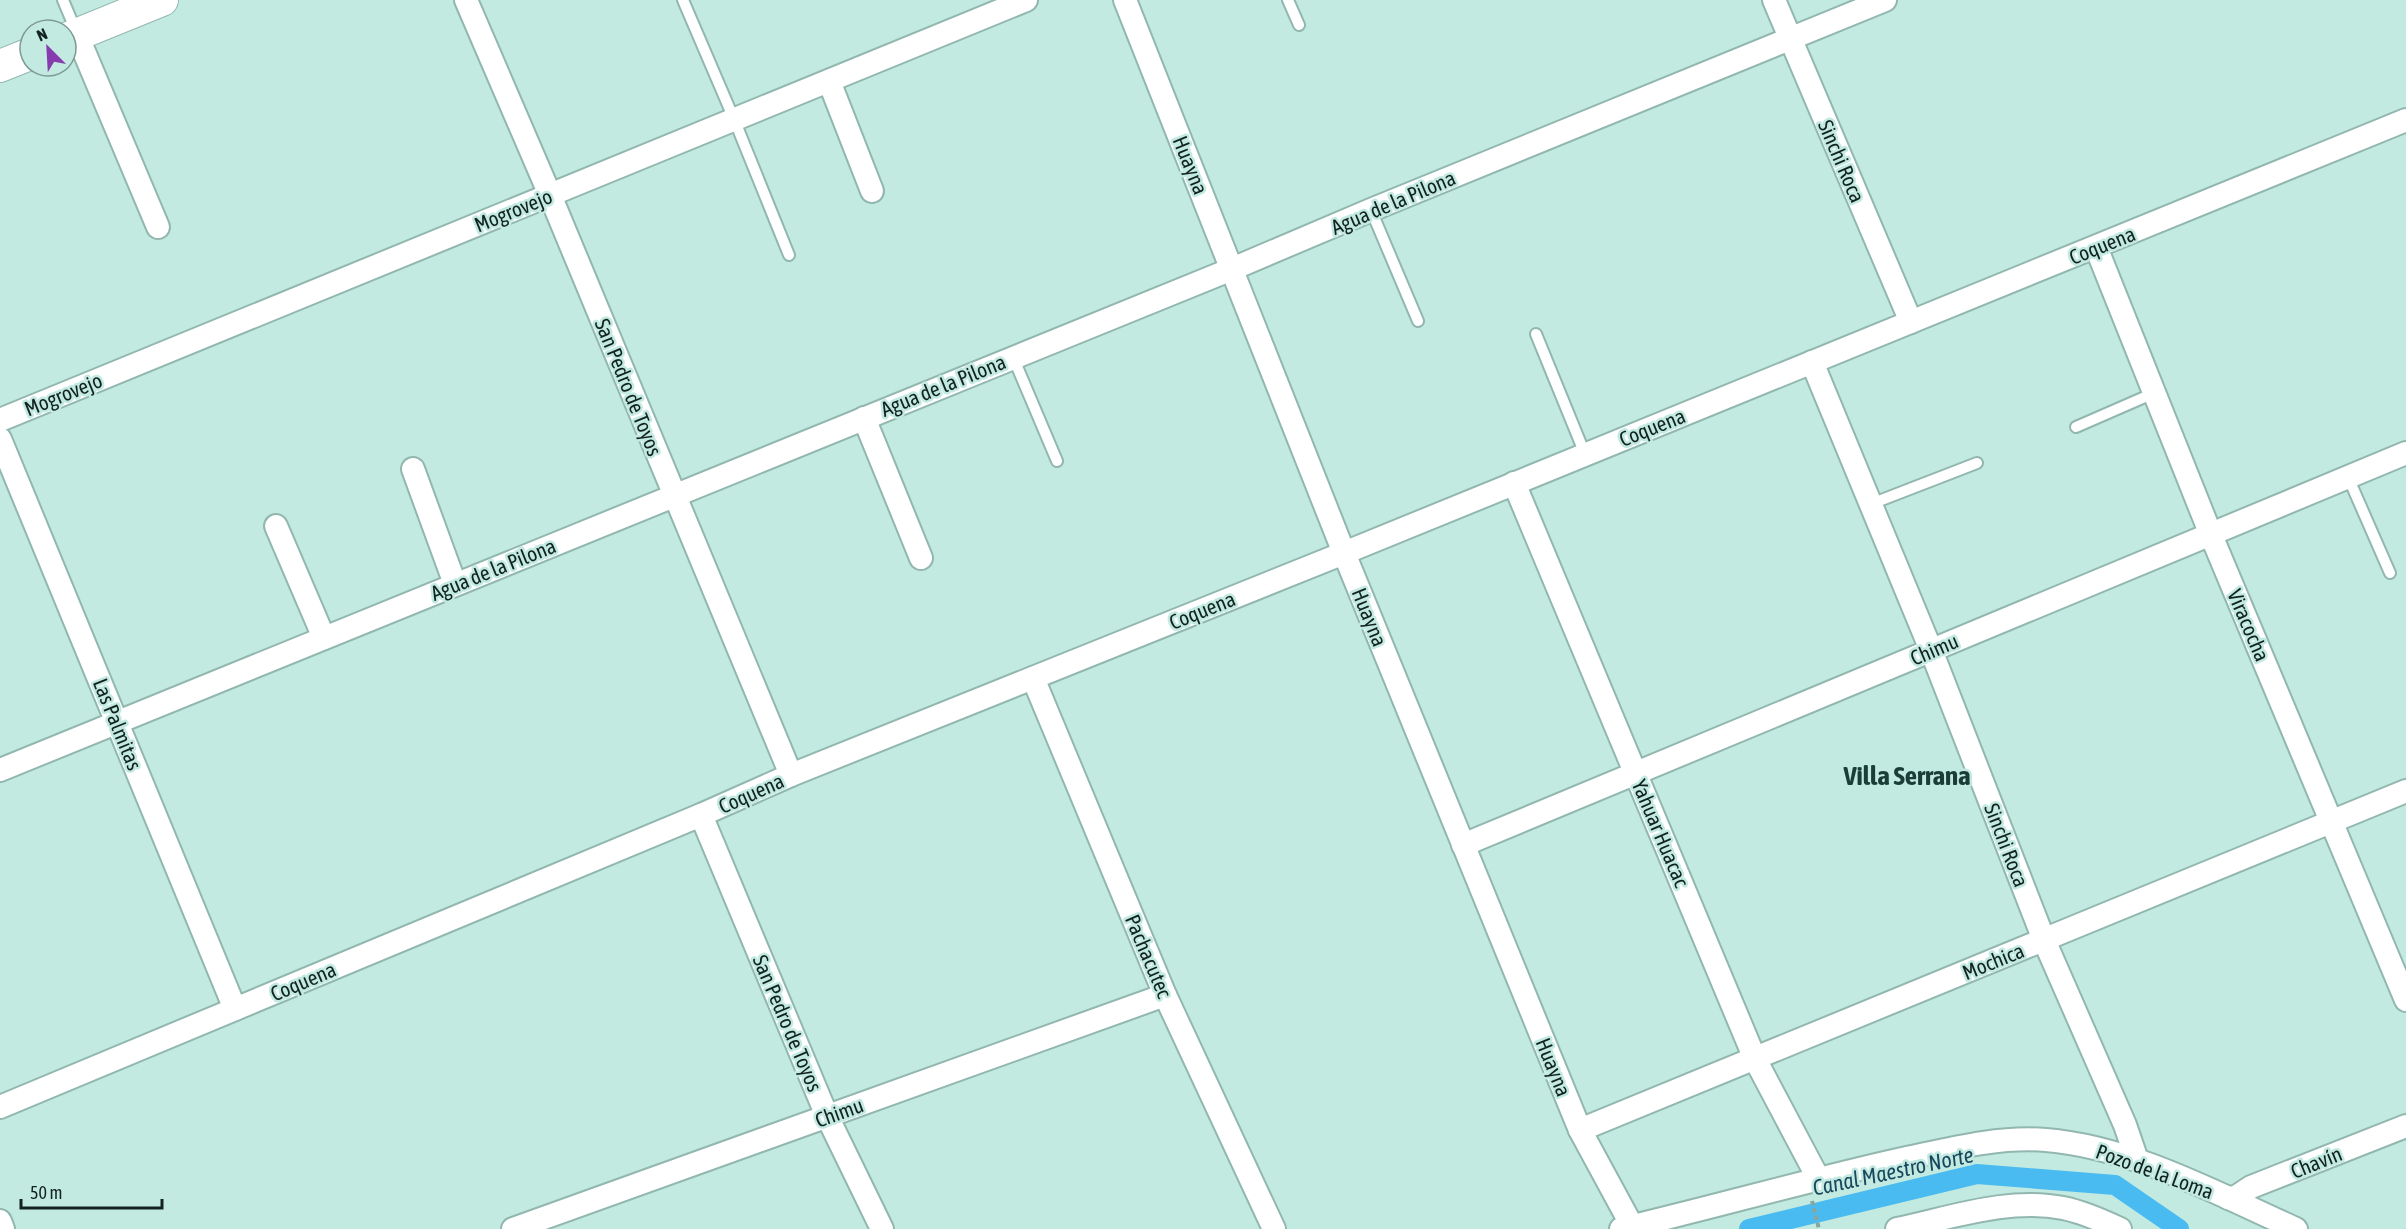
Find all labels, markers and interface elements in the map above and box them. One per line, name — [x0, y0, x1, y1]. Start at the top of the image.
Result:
north arrow — [18, 18, 78, 78]
text: N — [34, 24, 50, 44]
street label: Sinchi Roca — [1814, 116, 1870, 206]
street label: Huayna — [1169, 132, 1213, 198]
street label: Agua de la Pilona — [1327, 165, 1459, 239]
street label: Mogrovejo — [471, 184, 555, 236]
street label: Coquena — [2066, 221, 2138, 269]
street label: San Pedro de Toyos — [591, 315, 667, 459]
street label: Agua de la Pilona — [877, 349, 1009, 421]
street label: Mogrovejo — [21, 368, 105, 420]
street label: Coquena — [1616, 403, 1688, 451]
street label: Agua de la Pilona — [427, 533, 559, 605]
street label: Huayna — [1348, 584, 1392, 650]
street label: Viracocha — [2223, 585, 2275, 665]
street label: Coquena — [1166, 586, 1238, 634]
street label: Chimu — [1906, 628, 1962, 670]
street label: Las Palmitas — [89, 675, 147, 773]
district label: Villa Serrana — [1842, 760, 1971, 791]
street label: Coquena — [715, 768, 787, 818]
street label: Yahuar Huacac — [1628, 776, 1694, 891]
street label: Sinchi Roca — [1980, 800, 2034, 890]
street label: Pachacutec — [1121, 911, 1177, 1002]
street label: Mochica — [1959, 938, 2027, 984]
street label: San Pedro de Toyos — [748, 951, 828, 1095]
street label: Coquena — [267, 956, 339, 1006]
street label: Huayna — [1532, 1034, 1576, 1100]
street label: Chimu — [812, 1092, 866, 1132]
street label: Pozo de la Loma — [2093, 1139, 2217, 1203]
water label: Canal Maestro Norte — [1810, 1141, 1976, 1201]
street label: Chavín — [2287, 1141, 2345, 1183]
scale bar — [21, 1172, 162, 1210]
text: 50 m — [30, 1182, 62, 1203]

